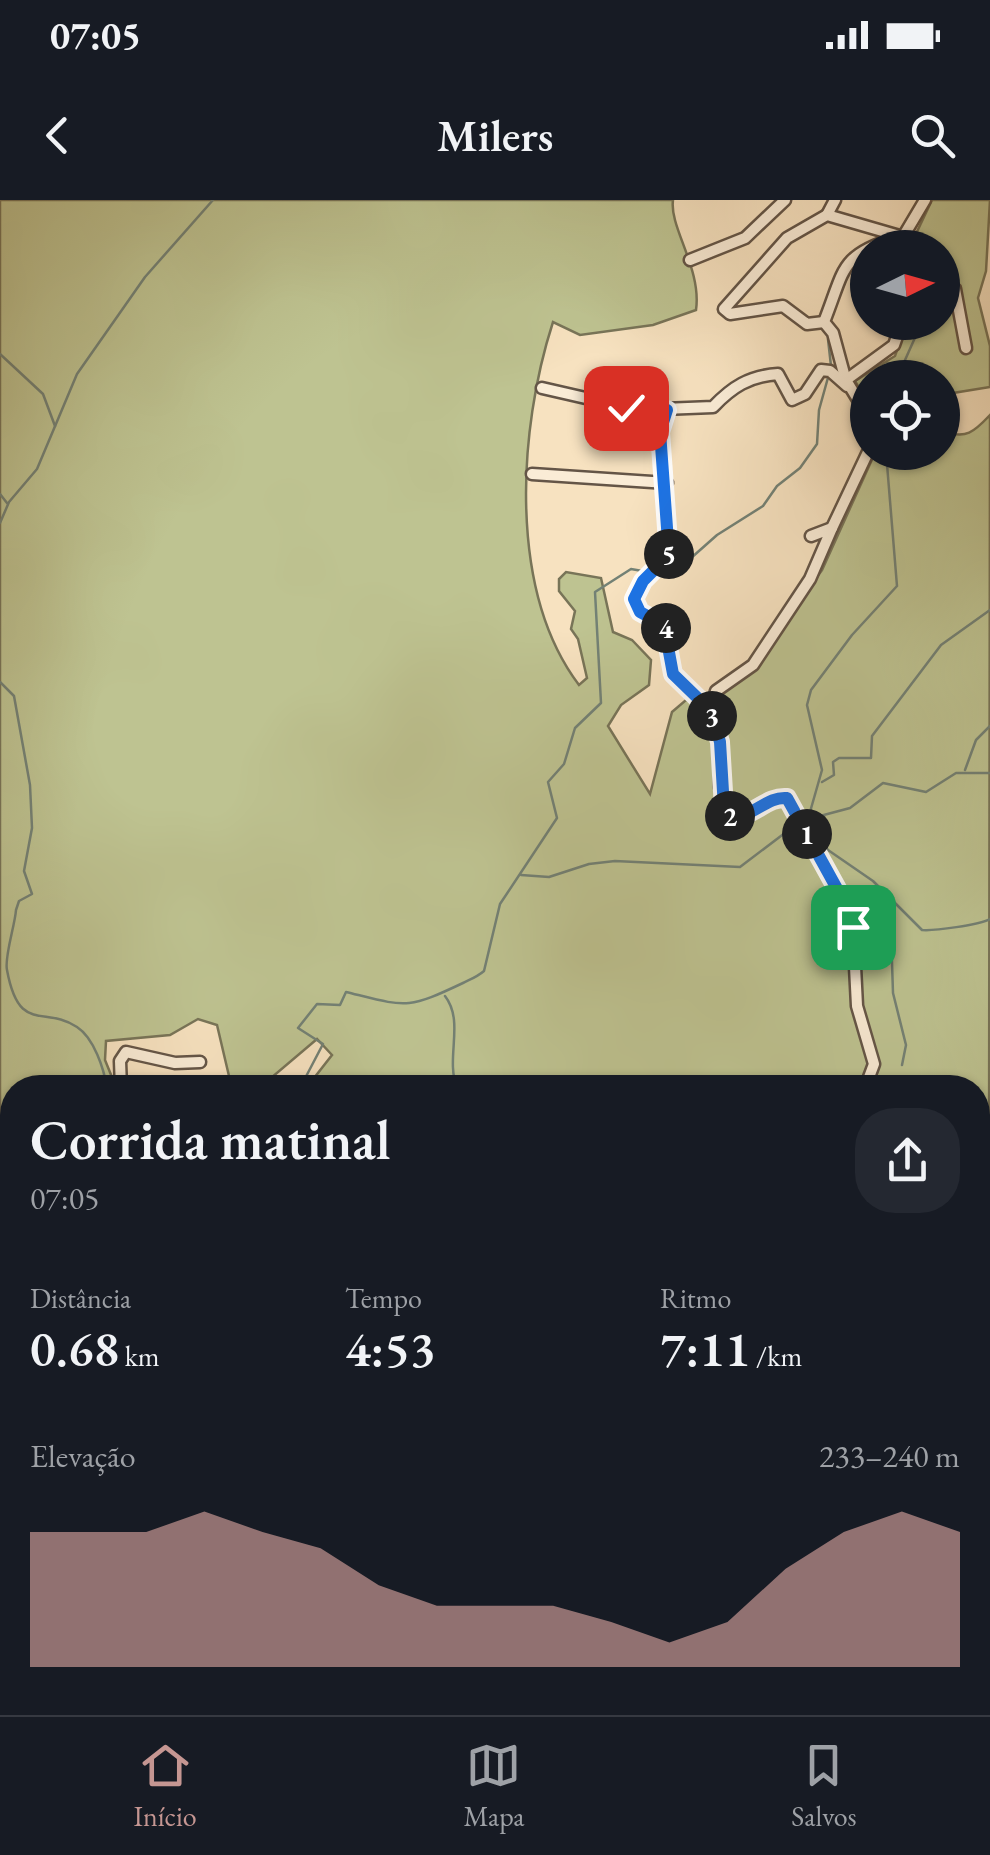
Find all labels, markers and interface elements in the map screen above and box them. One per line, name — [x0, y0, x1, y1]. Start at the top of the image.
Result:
text: 07:05 — [50, 11, 141, 60]
text: Milers — [437, 106, 553, 164]
icon: back — [30, 108, 85, 163]
icon: search — [905, 108, 960, 163]
north arrow — [850, 230, 960, 340]
map controls — [850, 230, 960, 470]
button: locate — [850, 360, 960, 470]
pin — [584, 366, 669, 451]
icon: check — [599, 381, 654, 436]
pin: 5 — [644, 529, 694, 579]
text: 5 — [662, 536, 676, 572]
pin: 4 — [641, 603, 691, 653]
text: 4 — [659, 610, 673, 646]
pin: 3 — [687, 691, 737, 741]
text: 3 — [705, 698, 719, 734]
pin: 2 — [705, 791, 755, 841]
text: 2 — [723, 798, 737, 834]
pin: 1 — [782, 809, 832, 859]
text: 1 — [800, 816, 814, 852]
pin — [811, 885, 896, 970]
icon: arrive — [826, 900, 881, 955]
text: Corrida matinal — [30, 1104, 391, 1175]
button: share — [855, 1108, 960, 1213]
text: 07:05 — [30, 1177, 99, 1219]
text: Distância — [30, 1280, 131, 1316]
text: Tempo — [345, 1280, 422, 1316]
text: Ritmo — [660, 1280, 731, 1316]
text: 0.68 — [30, 1316, 119, 1381]
text: 4:53 — [345, 1316, 436, 1381]
text: 7:11 — [660, 1316, 751, 1381]
text: km — [119, 1338, 160, 1374]
text: /km — [751, 1338, 802, 1374]
text: Elevação — [30, 1435, 136, 1477]
text: 233–240 m — [819, 1435, 960, 1477]
tab: Início — [133, 1738, 197, 1834]
tab: Mapa — [463, 1738, 524, 1834]
tab: Salvos — [791, 1738, 857, 1834]

